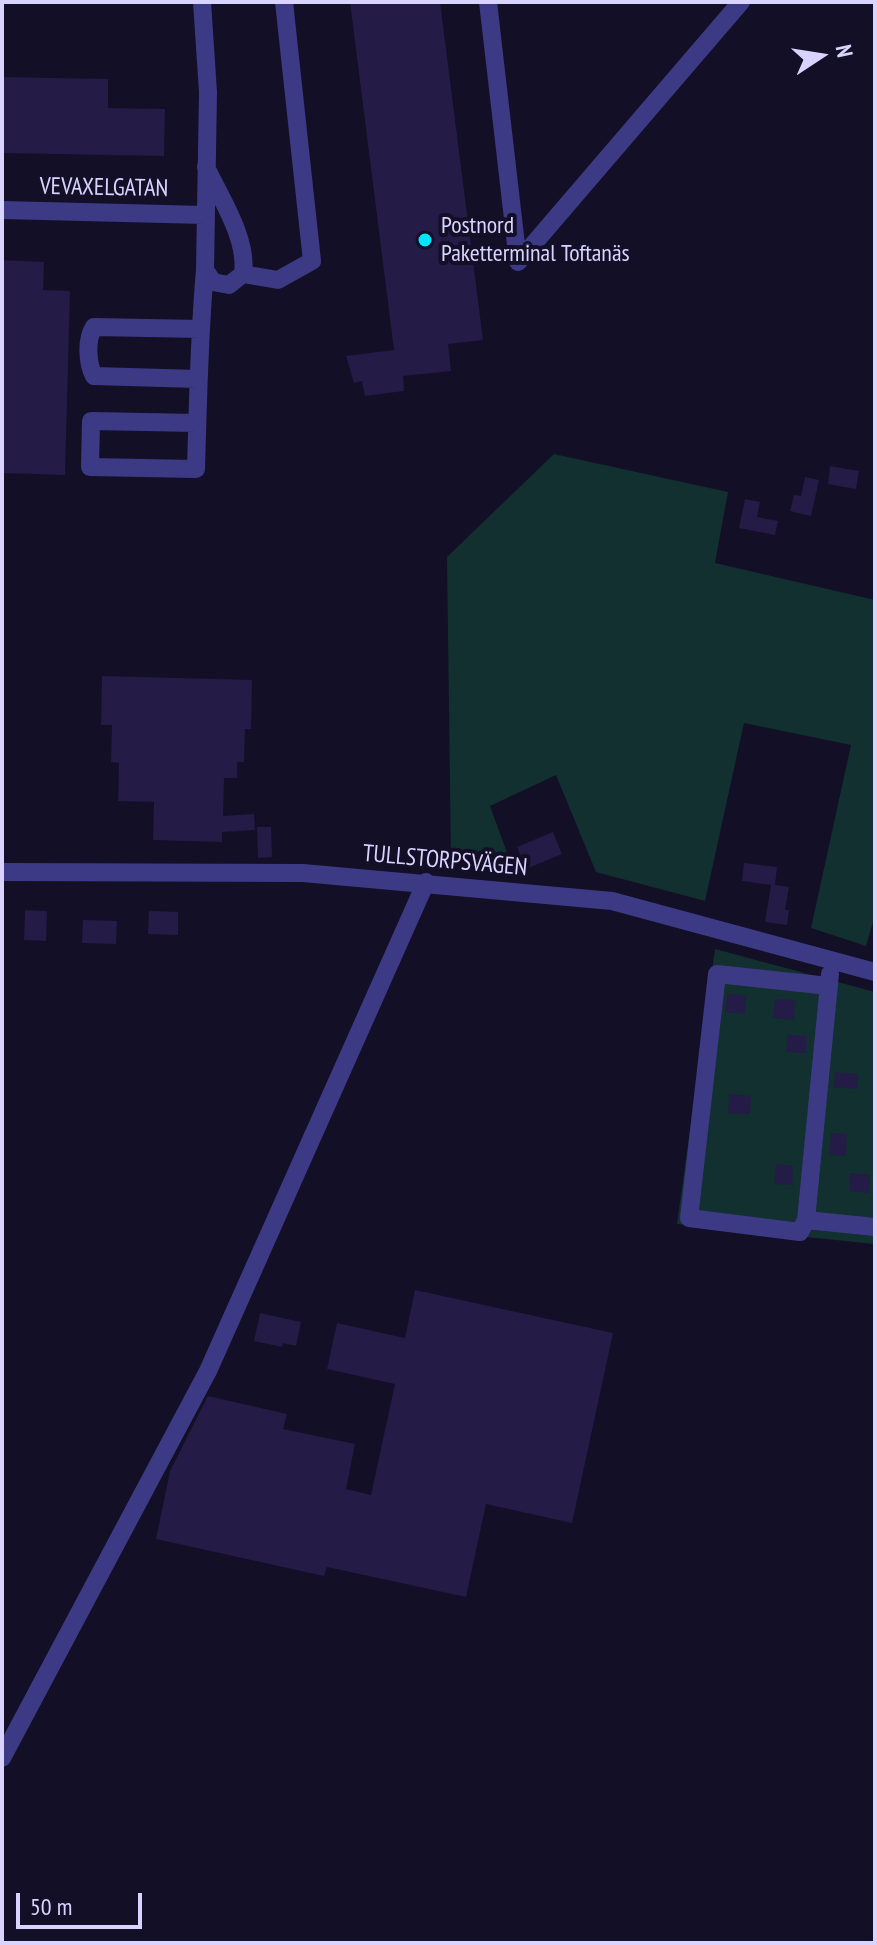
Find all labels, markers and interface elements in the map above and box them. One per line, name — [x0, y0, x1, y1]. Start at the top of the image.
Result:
north arrow — [781, 16, 861, 96]
text: N — [830, 42, 859, 60]
street label: VEVAXELGATAN — [39, 172, 169, 204]
place label: Postnord Paketterminal Toftanäs — [441, 212, 630, 268]
marker: Postnord Paketterminal Toftanäs — [416, 231, 434, 249]
street label: TULLSTORPSVÄGEN — [362, 839, 528, 883]
scale bar — [20, 1877, 146, 1927]
text: 50 m — [30, 1891, 72, 1922]

